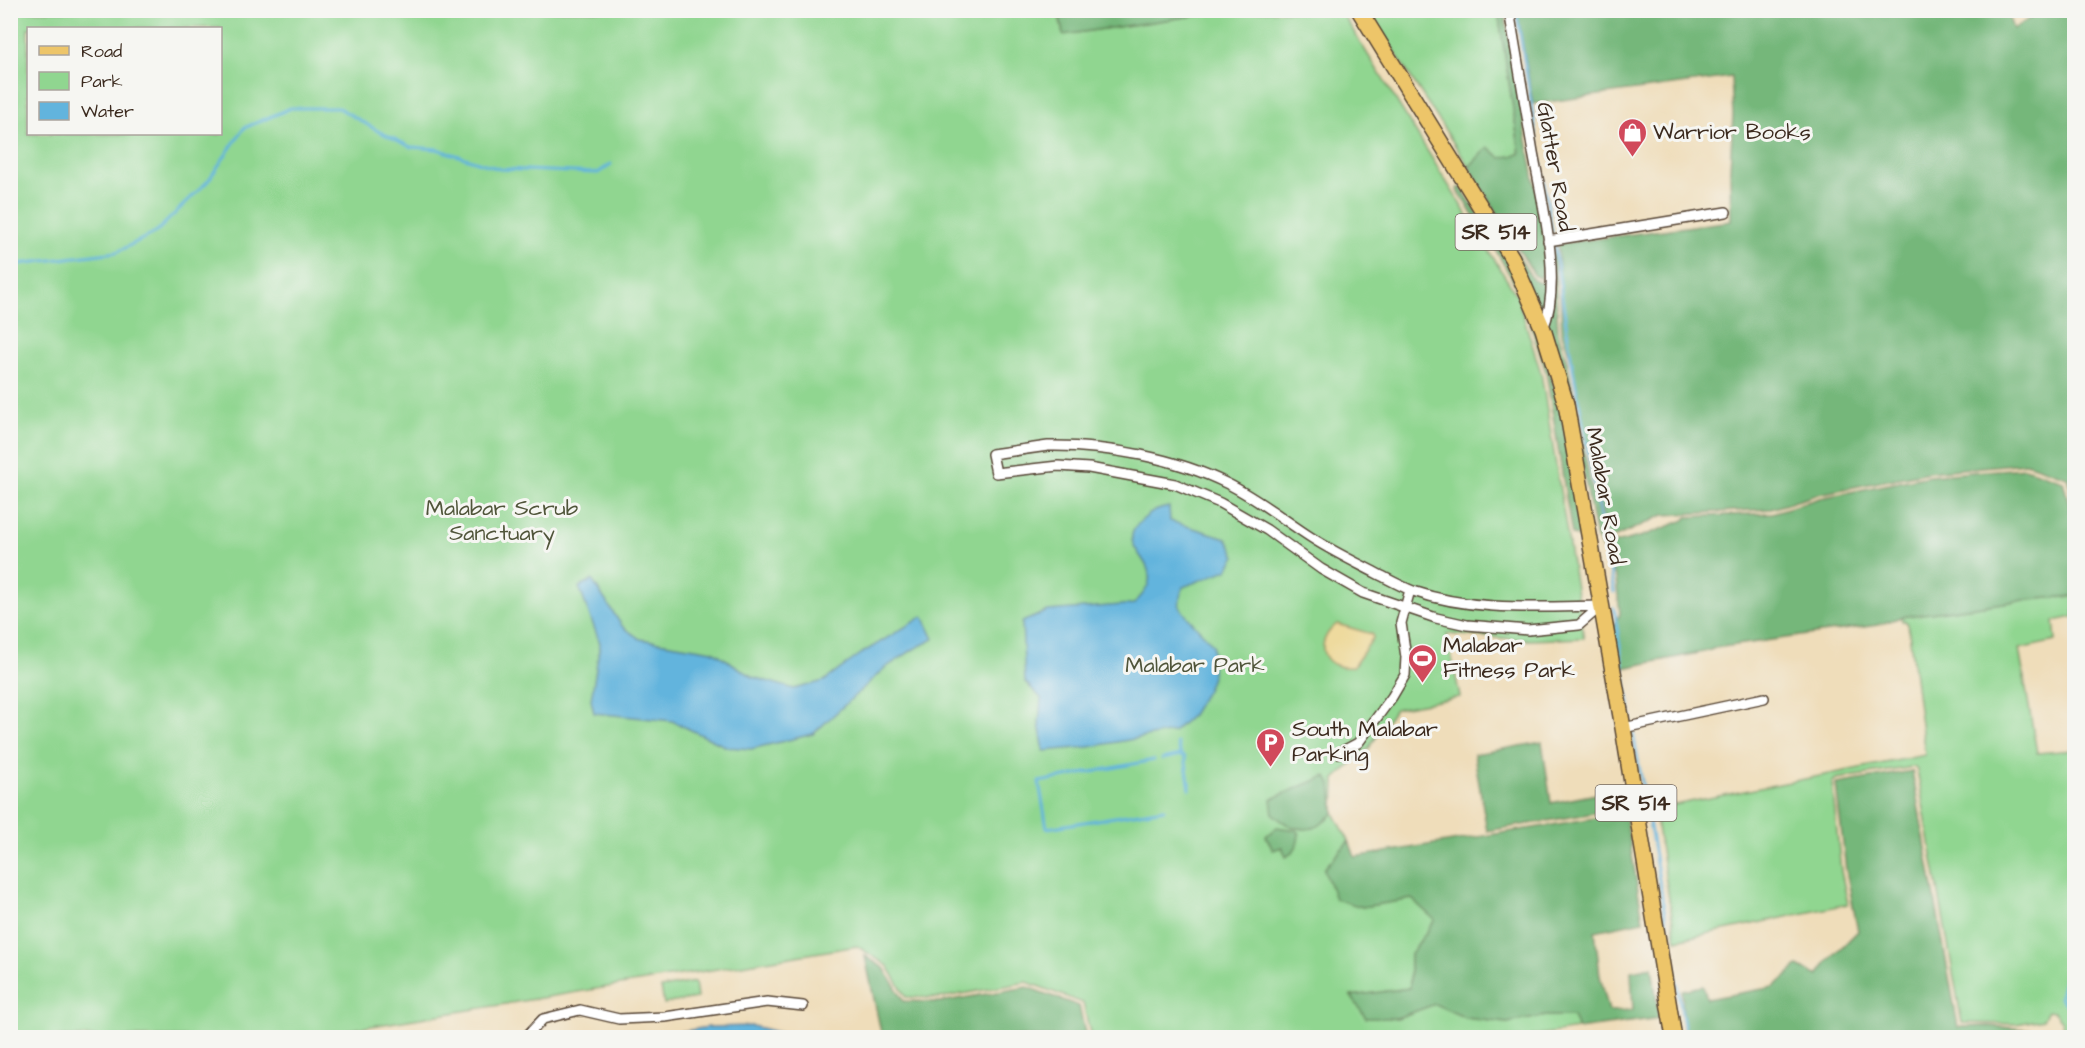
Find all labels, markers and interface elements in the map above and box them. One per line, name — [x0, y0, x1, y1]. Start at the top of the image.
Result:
legend — [27, 27, 222, 135]
text: Road — [81, 39, 122, 64]
text: Park — [81, 69, 123, 94]
text: Water — [81, 99, 134, 124]
street label: Glatter Road — [1528, 100, 1582, 234]
shop icon: Warrior Books — [1616, 116, 1648, 158]
place label: Warrior Books — [1653, 117, 1811, 148]
road number: SR 514 — [1456, 214, 1537, 250]
street label: Malabar Road — [1578, 425, 1632, 567]
park label: Malabar Scrub Sanctuary — [426, 493, 578, 550]
place label: Malabar Fitness Park — [1443, 630, 1576, 686]
sports icon: Malabar Fitness Park — [1406, 642, 1438, 684]
park label: Malabar Park — [1125, 650, 1265, 681]
place label: South Malabar Parking — [1292, 714, 1438, 771]
parking icon: South Malabar Parking — [1255, 726, 1287, 768]
road number: SR 514 — [1596, 785, 1676, 821]

